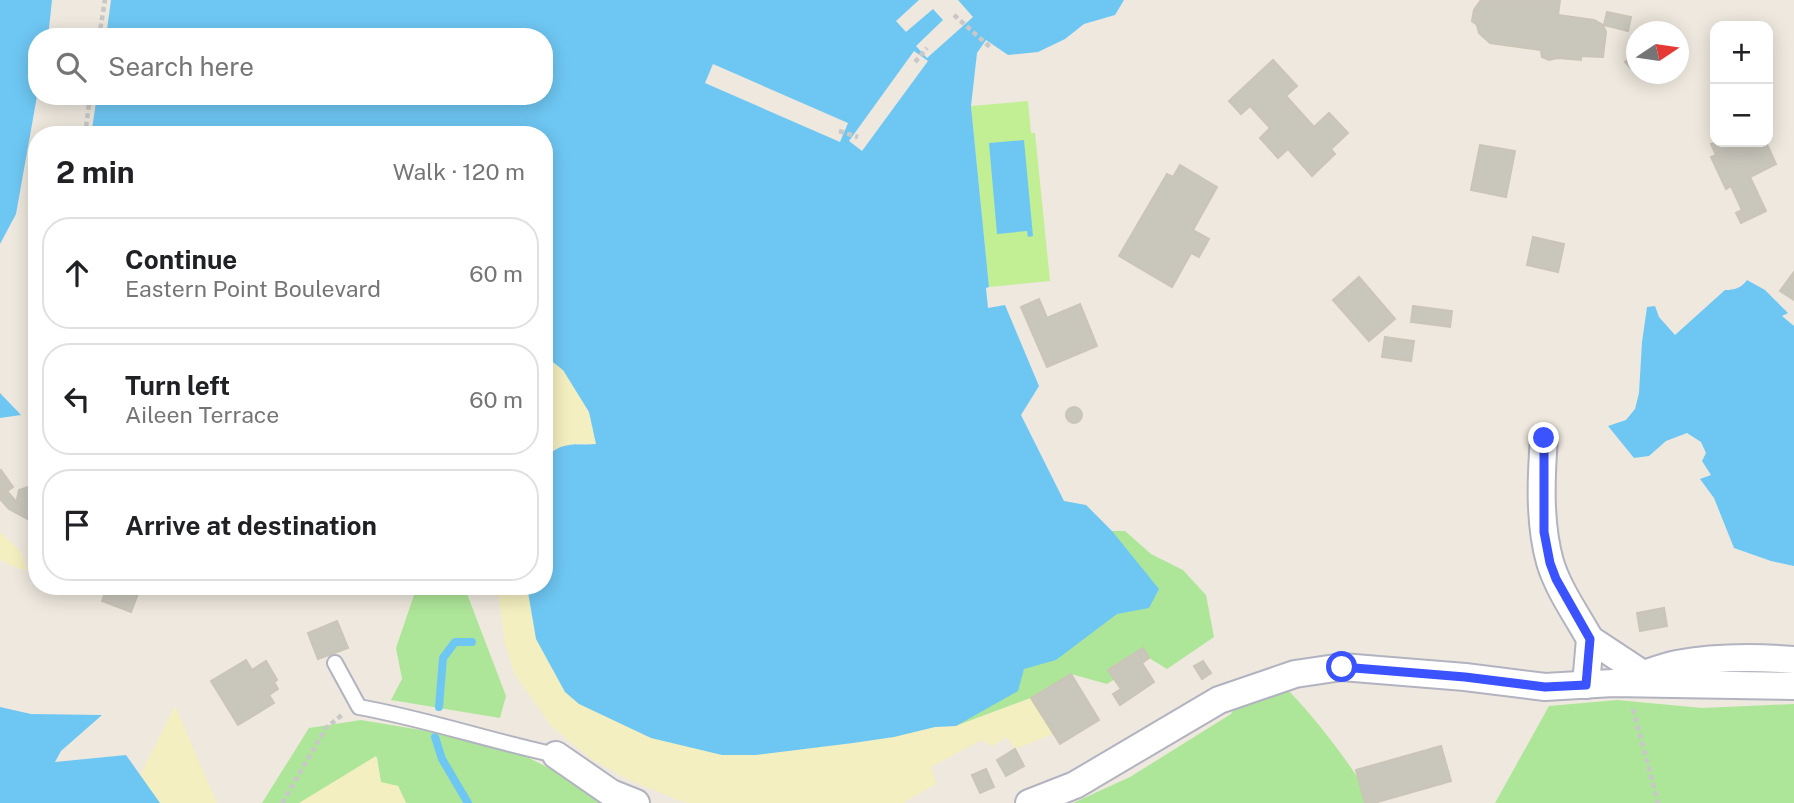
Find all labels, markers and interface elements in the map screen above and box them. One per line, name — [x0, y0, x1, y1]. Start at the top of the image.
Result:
north arrow — [1626, 21, 1689, 84]
map controls — [1710, 21, 1773, 147]
button: + — [1710, 21, 1773, 84]
search box — [28, 28, 553, 105]
icon: search — [52, 48, 90, 86]
text: Search here — [108, 51, 254, 82]
button: − — [1710, 84, 1773, 147]
text: 2 min — [56, 154, 135, 190]
text: Walk · 120 m — [393, 158, 525, 185]
text: Continue — [125, 244, 237, 275]
icon: ahead — [58, 254, 96, 292]
text: 60 m — [469, 260, 523, 287]
text: Eastern Point Boulevard — [125, 275, 381, 302]
text: Turn left — [125, 370, 230, 401]
icon: left — [58, 380, 96, 418]
text: 60 m — [469, 386, 523, 413]
text: Aileen Terrace — [125, 401, 279, 428]
route end — [1528, 422, 1559, 453]
icon: arrive — [58, 506, 96, 544]
text: Arrive at destination — [125, 510, 377, 541]
route start — [1326, 651, 1357, 682]

